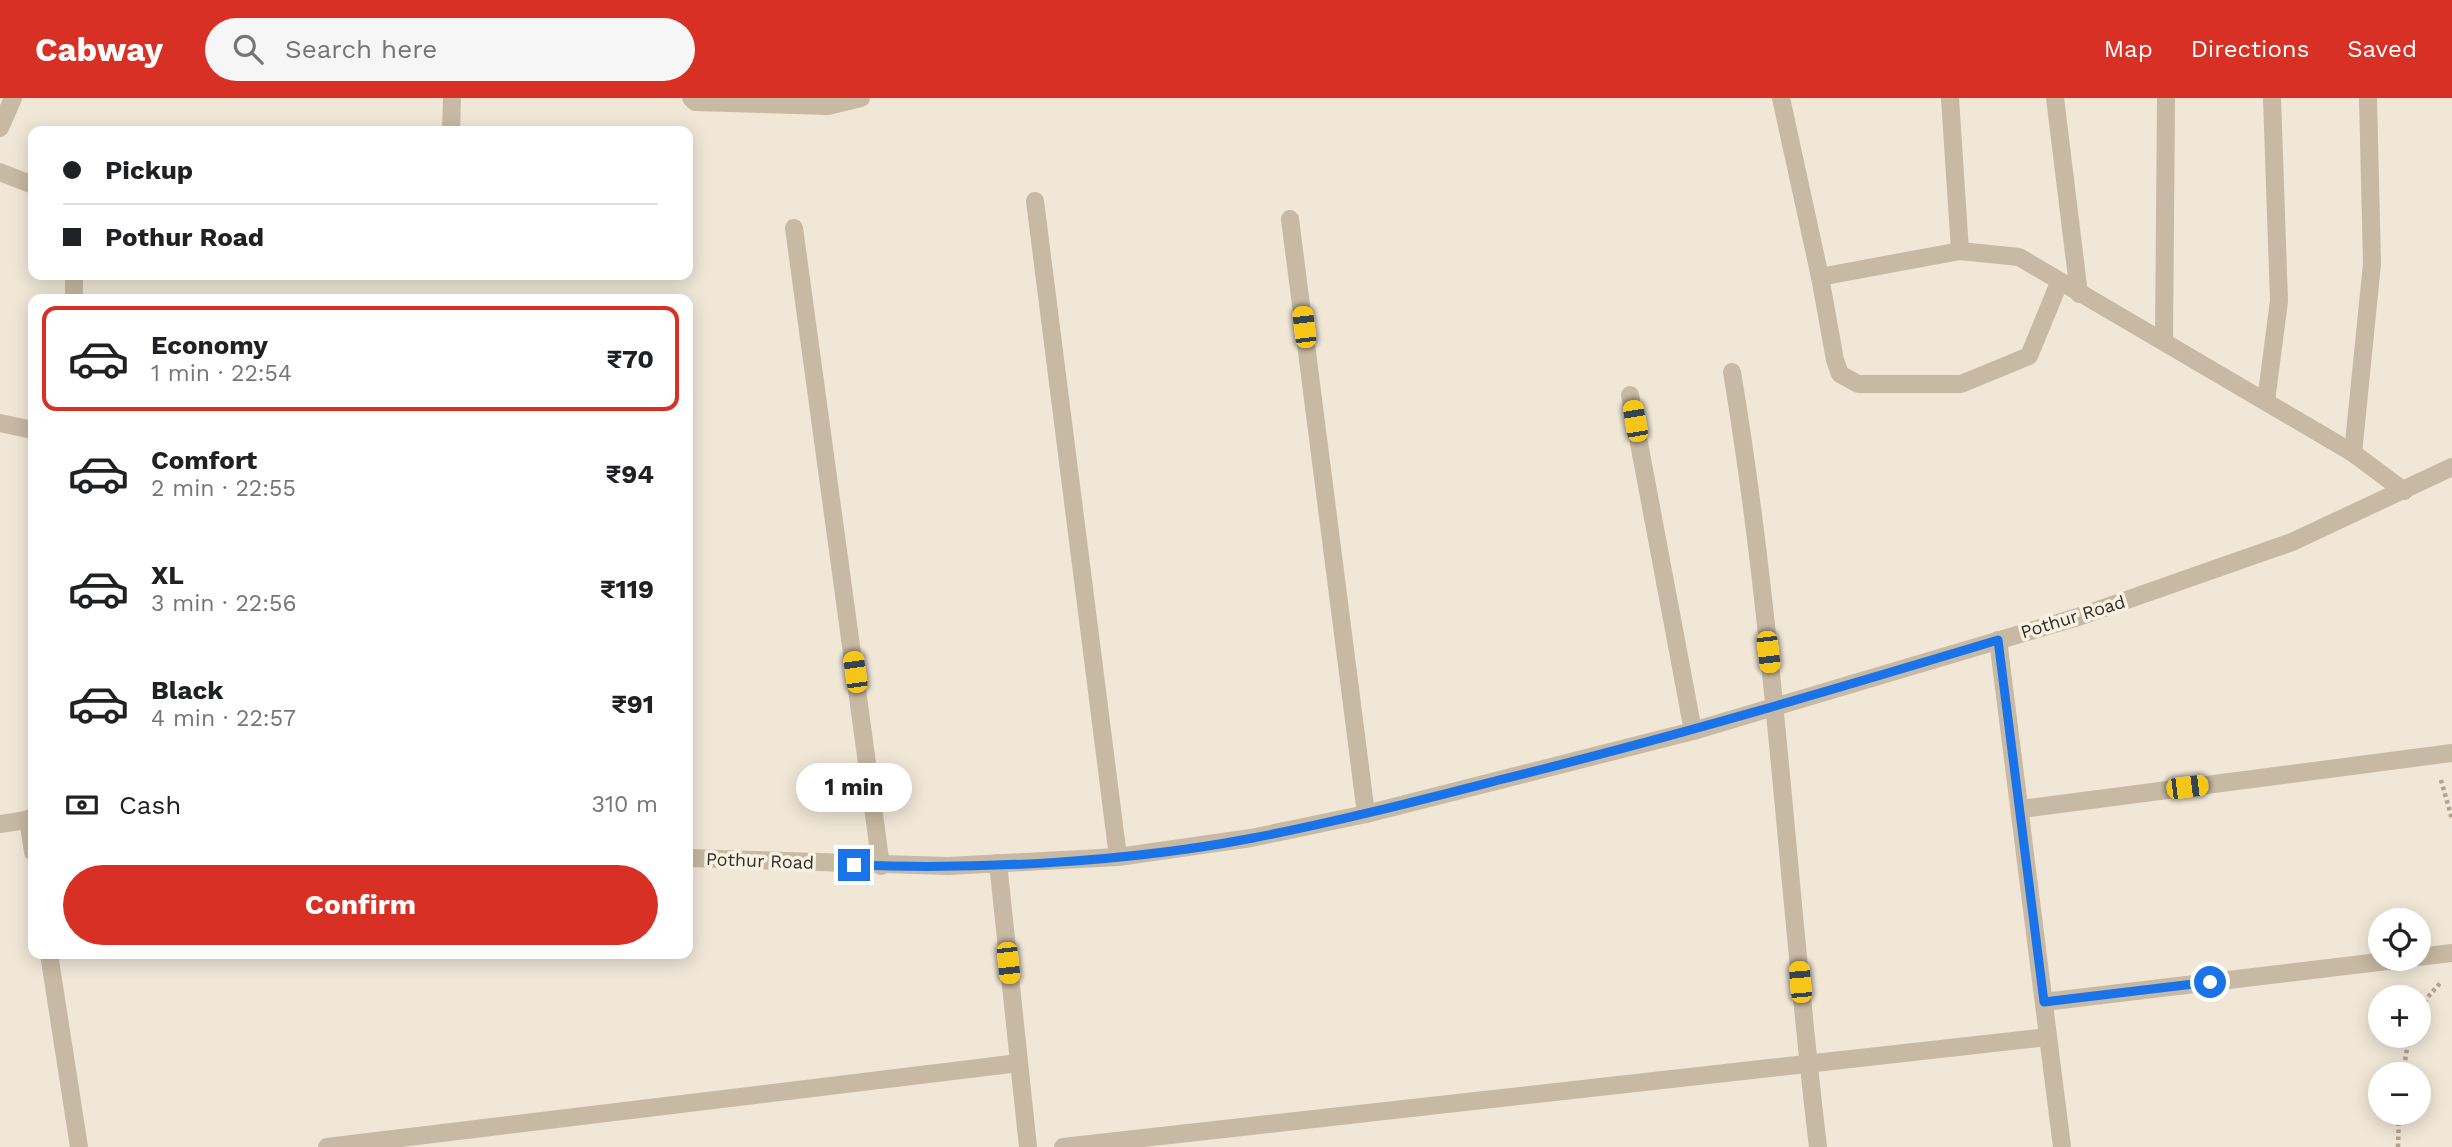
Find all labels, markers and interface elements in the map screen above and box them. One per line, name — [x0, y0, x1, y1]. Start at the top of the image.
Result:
search box — [205, 18, 695, 81]
text: Cabway — [35, 30, 163, 69]
icon: search — [229, 30, 267, 68]
text: Search here — [285, 34, 437, 64]
text: Map — [2104, 35, 2153, 63]
text: Directions — [2191, 35, 2309, 63]
text: Saved — [2347, 35, 2417, 63]
text: Pickup — [105, 155, 193, 185]
text: Pothur Road — [105, 222, 264, 252]
car — [1292, 305, 1317, 349]
icon: car — [67, 327, 130, 390]
text: Economy — [151, 330, 268, 360]
text: ₹70 — [606, 344, 654, 374]
text: 1 min · 22:54 — [151, 360, 292, 387]
car — [1622, 398, 1649, 444]
icon: car — [67, 442, 130, 505]
text: Comfort — [151, 445, 257, 475]
text: ₹94 — [606, 459, 654, 489]
text: 2 min · 22:55 — [151, 475, 296, 502]
icon: car — [67, 557, 130, 620]
text: XL — [151, 560, 184, 590]
text: ₹119 — [600, 574, 654, 604]
text: 3 min · 22:56 — [151, 590, 296, 617]
street label: Pothur Road — [2018, 591, 2128, 642]
car — [1756, 630, 1781, 674]
car — [842, 650, 869, 694]
icon: car — [67, 672, 130, 735]
text: Black — [151, 675, 223, 705]
text: ₹91 — [611, 689, 654, 719]
text: 4 min · 22:57 — [151, 705, 296, 732]
callout: 1 min — [796, 764, 912, 812]
text: 1 min — [824, 774, 884, 801]
car — [2165, 774, 2210, 800]
icon: cash — [63, 786, 101, 824]
text: Cash — [119, 790, 181, 820]
text: 310 m — [592, 791, 658, 818]
street label: Pothur Road — [706, 848, 814, 873]
route end — [838, 849, 870, 881]
button: Confirm — [63, 865, 658, 945]
map controls — [2368, 908, 2431, 1125]
button: locate — [2368, 908, 2431, 971]
car — [996, 941, 1021, 985]
car — [1788, 960, 1813, 1004]
route start — [2194, 966, 2226, 998]
button: + — [2368, 985, 2431, 1048]
button: − — [2368, 1062, 2431, 1125]

